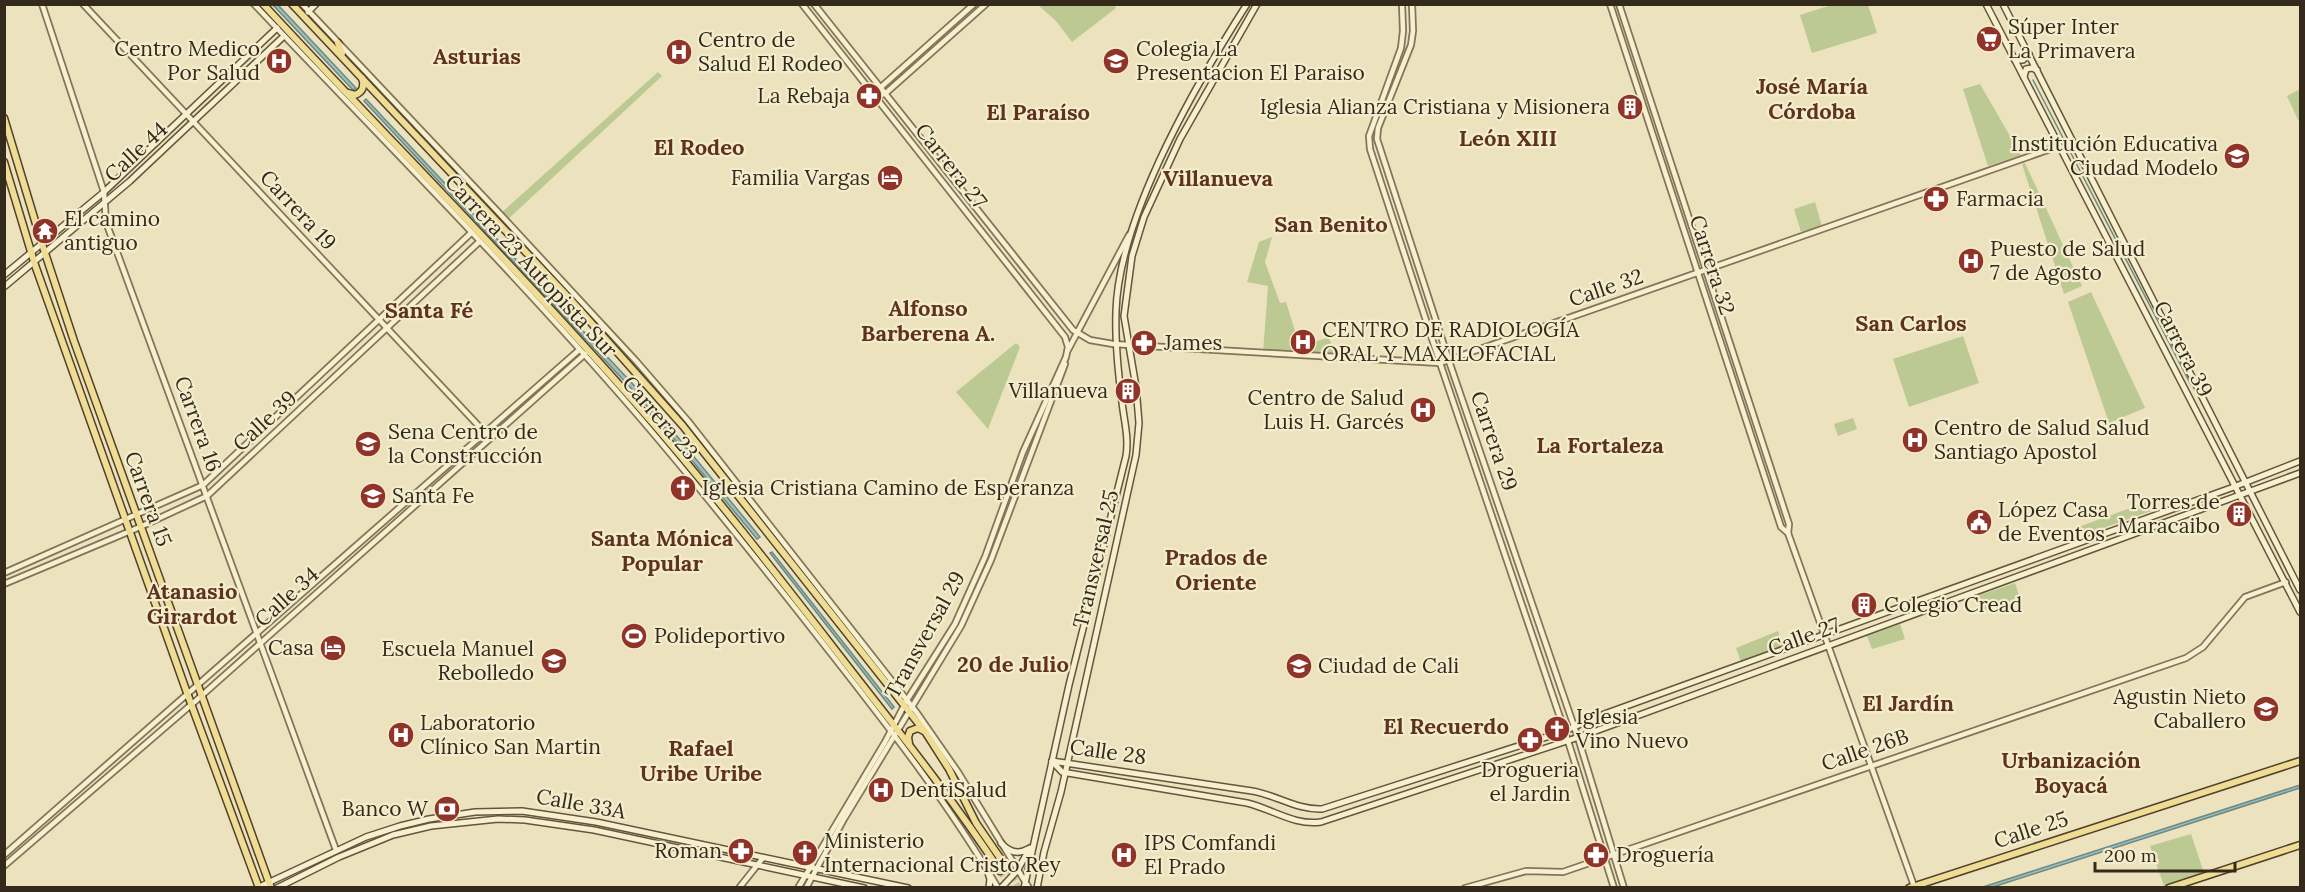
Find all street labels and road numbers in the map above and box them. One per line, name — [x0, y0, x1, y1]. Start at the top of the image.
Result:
street label: Calle 44 — [98, 116, 173, 188]
street label: Carrera 27 — [910, 118, 993, 214]
street label: Carrera 19 — [254, 164, 342, 255]
street label: Carrera 23 Autopista Sur — [439, 168, 623, 363]
street label: Carrera 32 — [1684, 212, 1741, 318]
street label: Calle 32 — [1565, 262, 1647, 313]
street label: Carrera 39 — [2148, 296, 2219, 401]
street label: Carrera 23 — [616, 370, 704, 465]
street label: Carrera 16 — [169, 372, 228, 475]
street label: Calle 39 — [227, 384, 302, 457]
street label: Carrera 29 — [1465, 387, 1524, 494]
street label: Carrera 15 — [119, 448, 178, 550]
street label: Transversal 25 — [1067, 487, 1125, 631]
street label: Calle 34 — [249, 561, 324, 632]
street label: Transversal 29 — [878, 566, 971, 703]
street label: Calle 27 — [1764, 611, 1844, 662]
street label: Calle 26B — [1818, 722, 1912, 777]
street label: Calle 28 — [1068, 733, 1148, 770]
street label: Calle 33A — [534, 782, 629, 825]
street label: Calle 25 — [1990, 805, 2071, 854]

